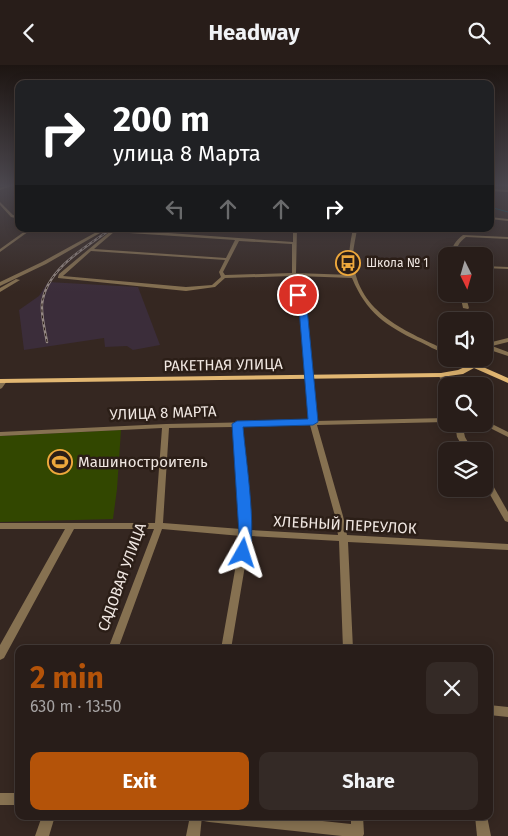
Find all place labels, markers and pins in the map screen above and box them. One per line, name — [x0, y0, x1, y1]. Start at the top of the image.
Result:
bus stop icon: Школа № 1 — [335, 250, 361, 276]
place label: Школа № 1 — [366, 256, 429, 270]
pin — [277, 274, 319, 316]
sports icon: Машиностроитель — [47, 449, 73, 475]
place label: Машиностроитель — [78, 453, 208, 471]

